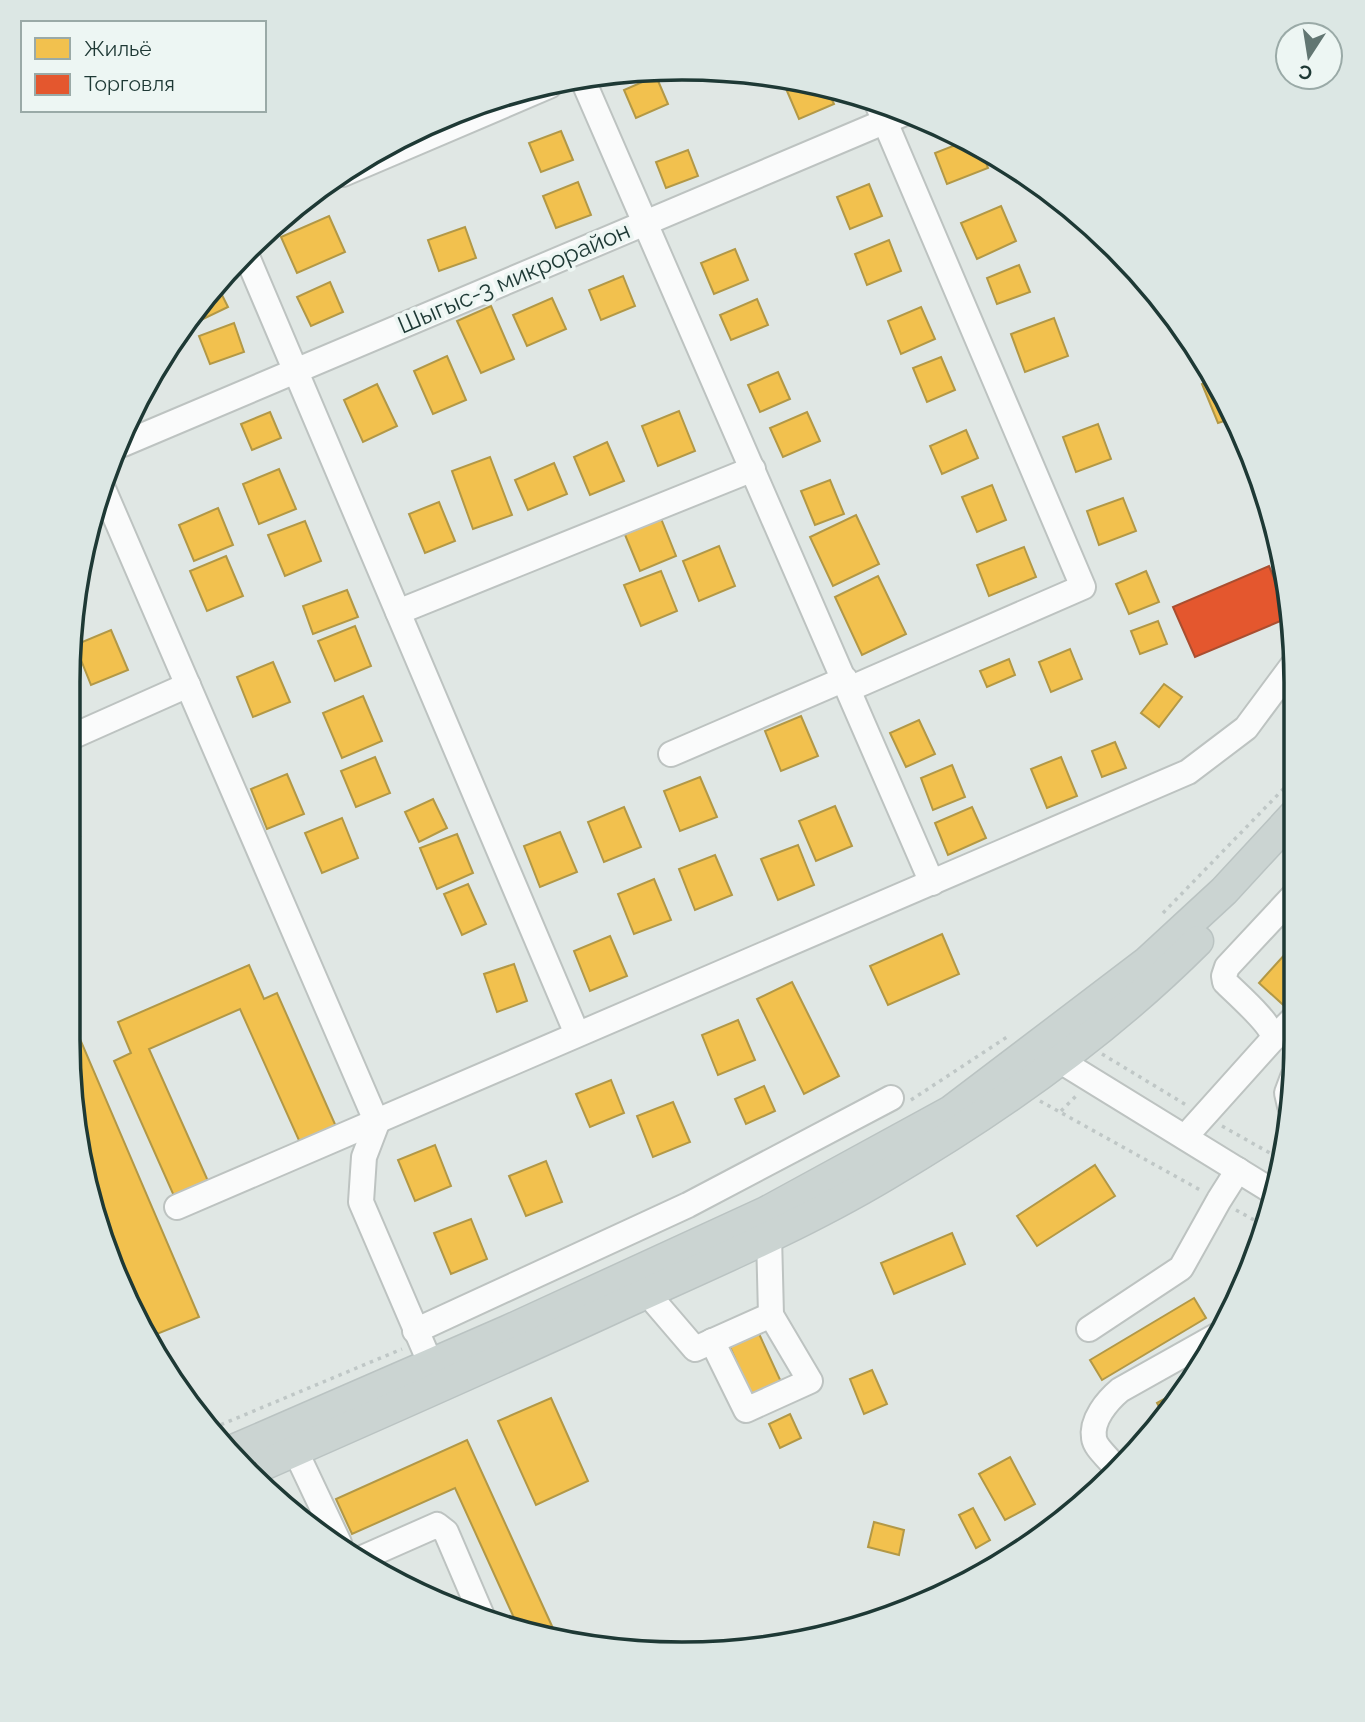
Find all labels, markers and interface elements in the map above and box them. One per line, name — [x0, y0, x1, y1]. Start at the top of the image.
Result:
legend — [21, 21, 266, 112]
north arrow — [1274, 21, 1344, 91]
text: Жильё — [84, 36, 152, 61]
text: С — [1297, 61, 1314, 85]
text: Торговля — [84, 71, 175, 96]
street label: Шыгыс-3 микрорайон — [393, 215, 634, 340]

